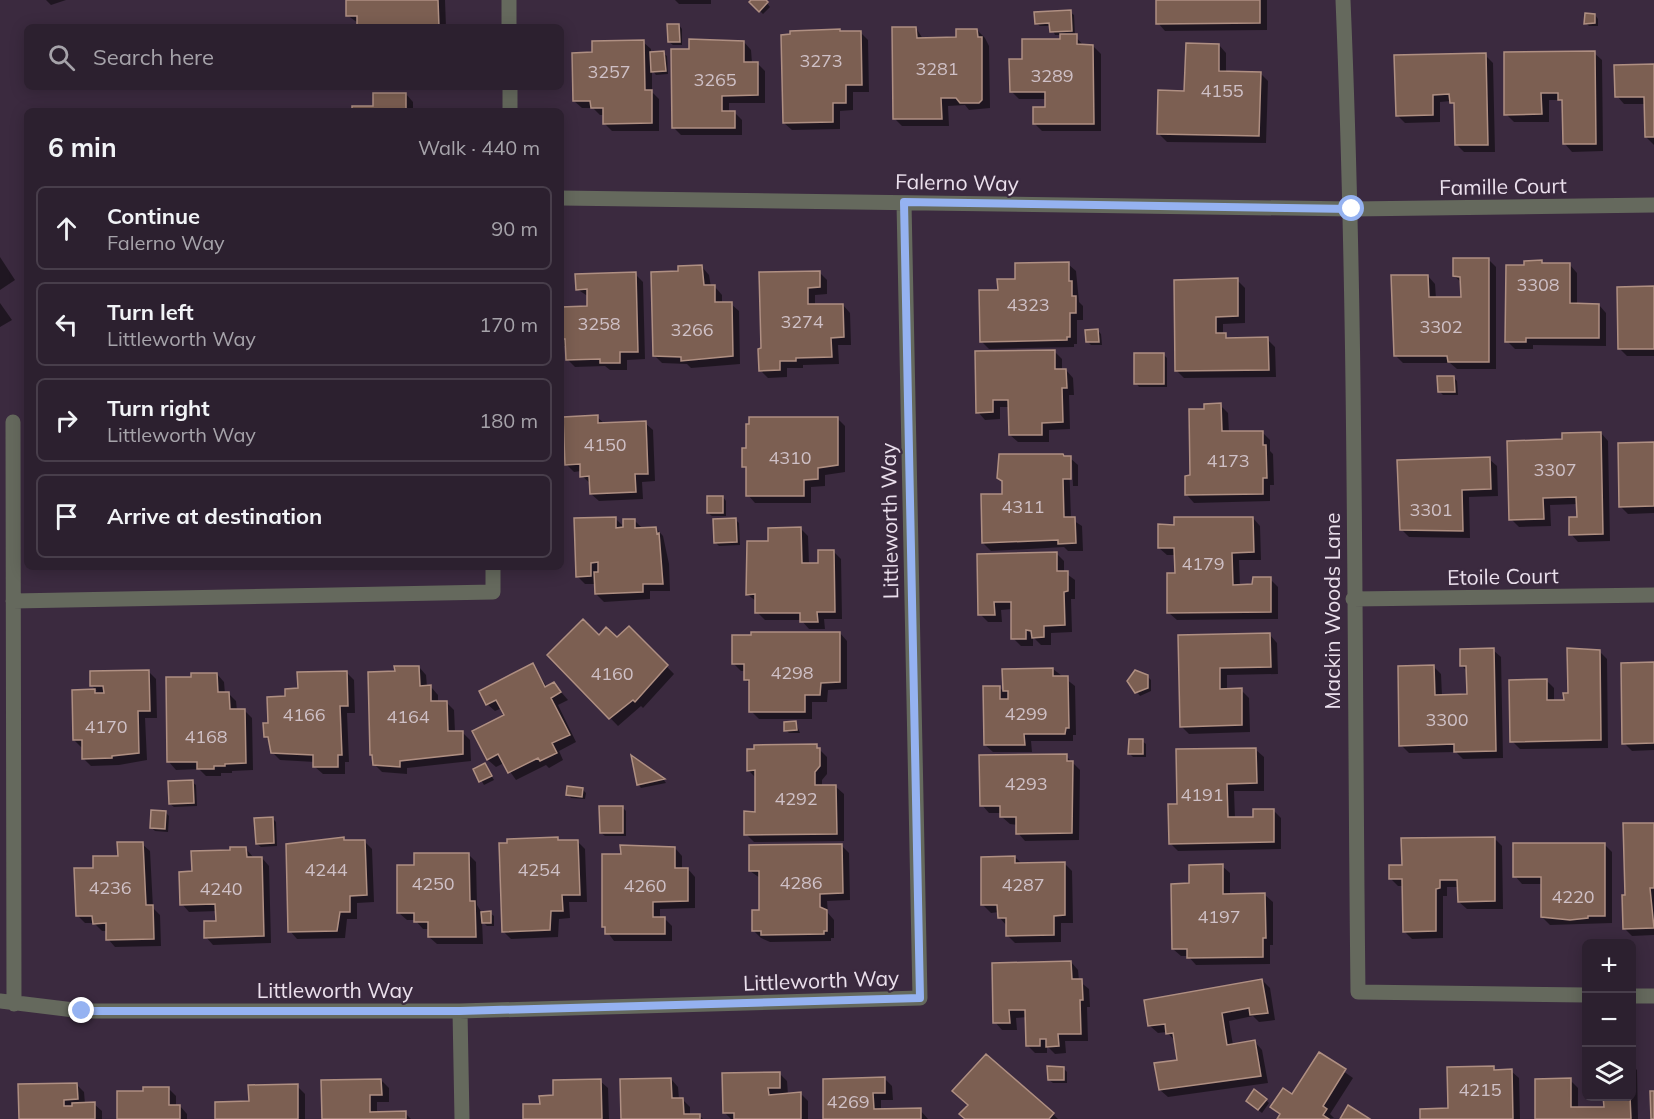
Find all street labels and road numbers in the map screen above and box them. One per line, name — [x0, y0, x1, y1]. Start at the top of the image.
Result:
street label: Falerno Way — [895, 168, 1019, 196]
street label: Famille Court — [1439, 172, 1567, 200]
street label: Littleworth Way — [875, 443, 903, 599]
street label: Mackin Woods Lane — [1319, 513, 1345, 709]
street label: Etoile Court — [1447, 562, 1559, 590]
street label: Littleworth Way — [742, 964, 900, 996]
street label: Littleworth Way — [257, 977, 413, 1003]

